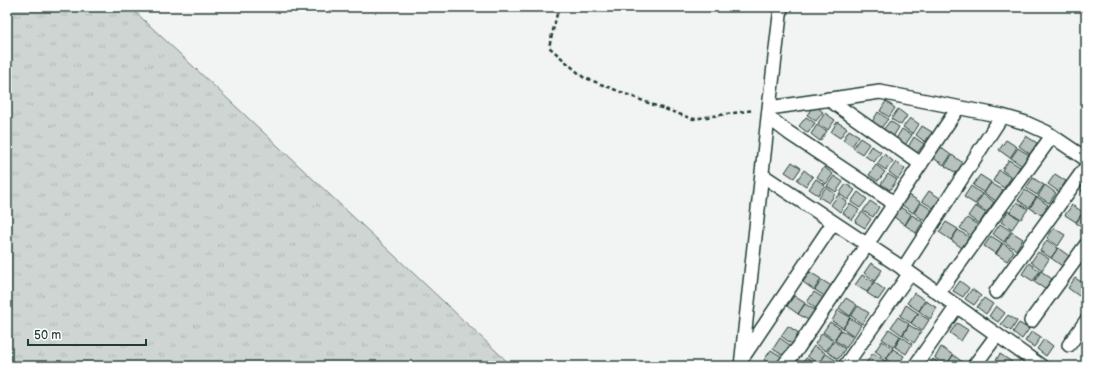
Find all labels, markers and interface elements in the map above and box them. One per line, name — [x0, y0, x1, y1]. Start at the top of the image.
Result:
scale bar — [28, 321, 146, 347]
text: 50 m — [34, 328, 61, 343]

